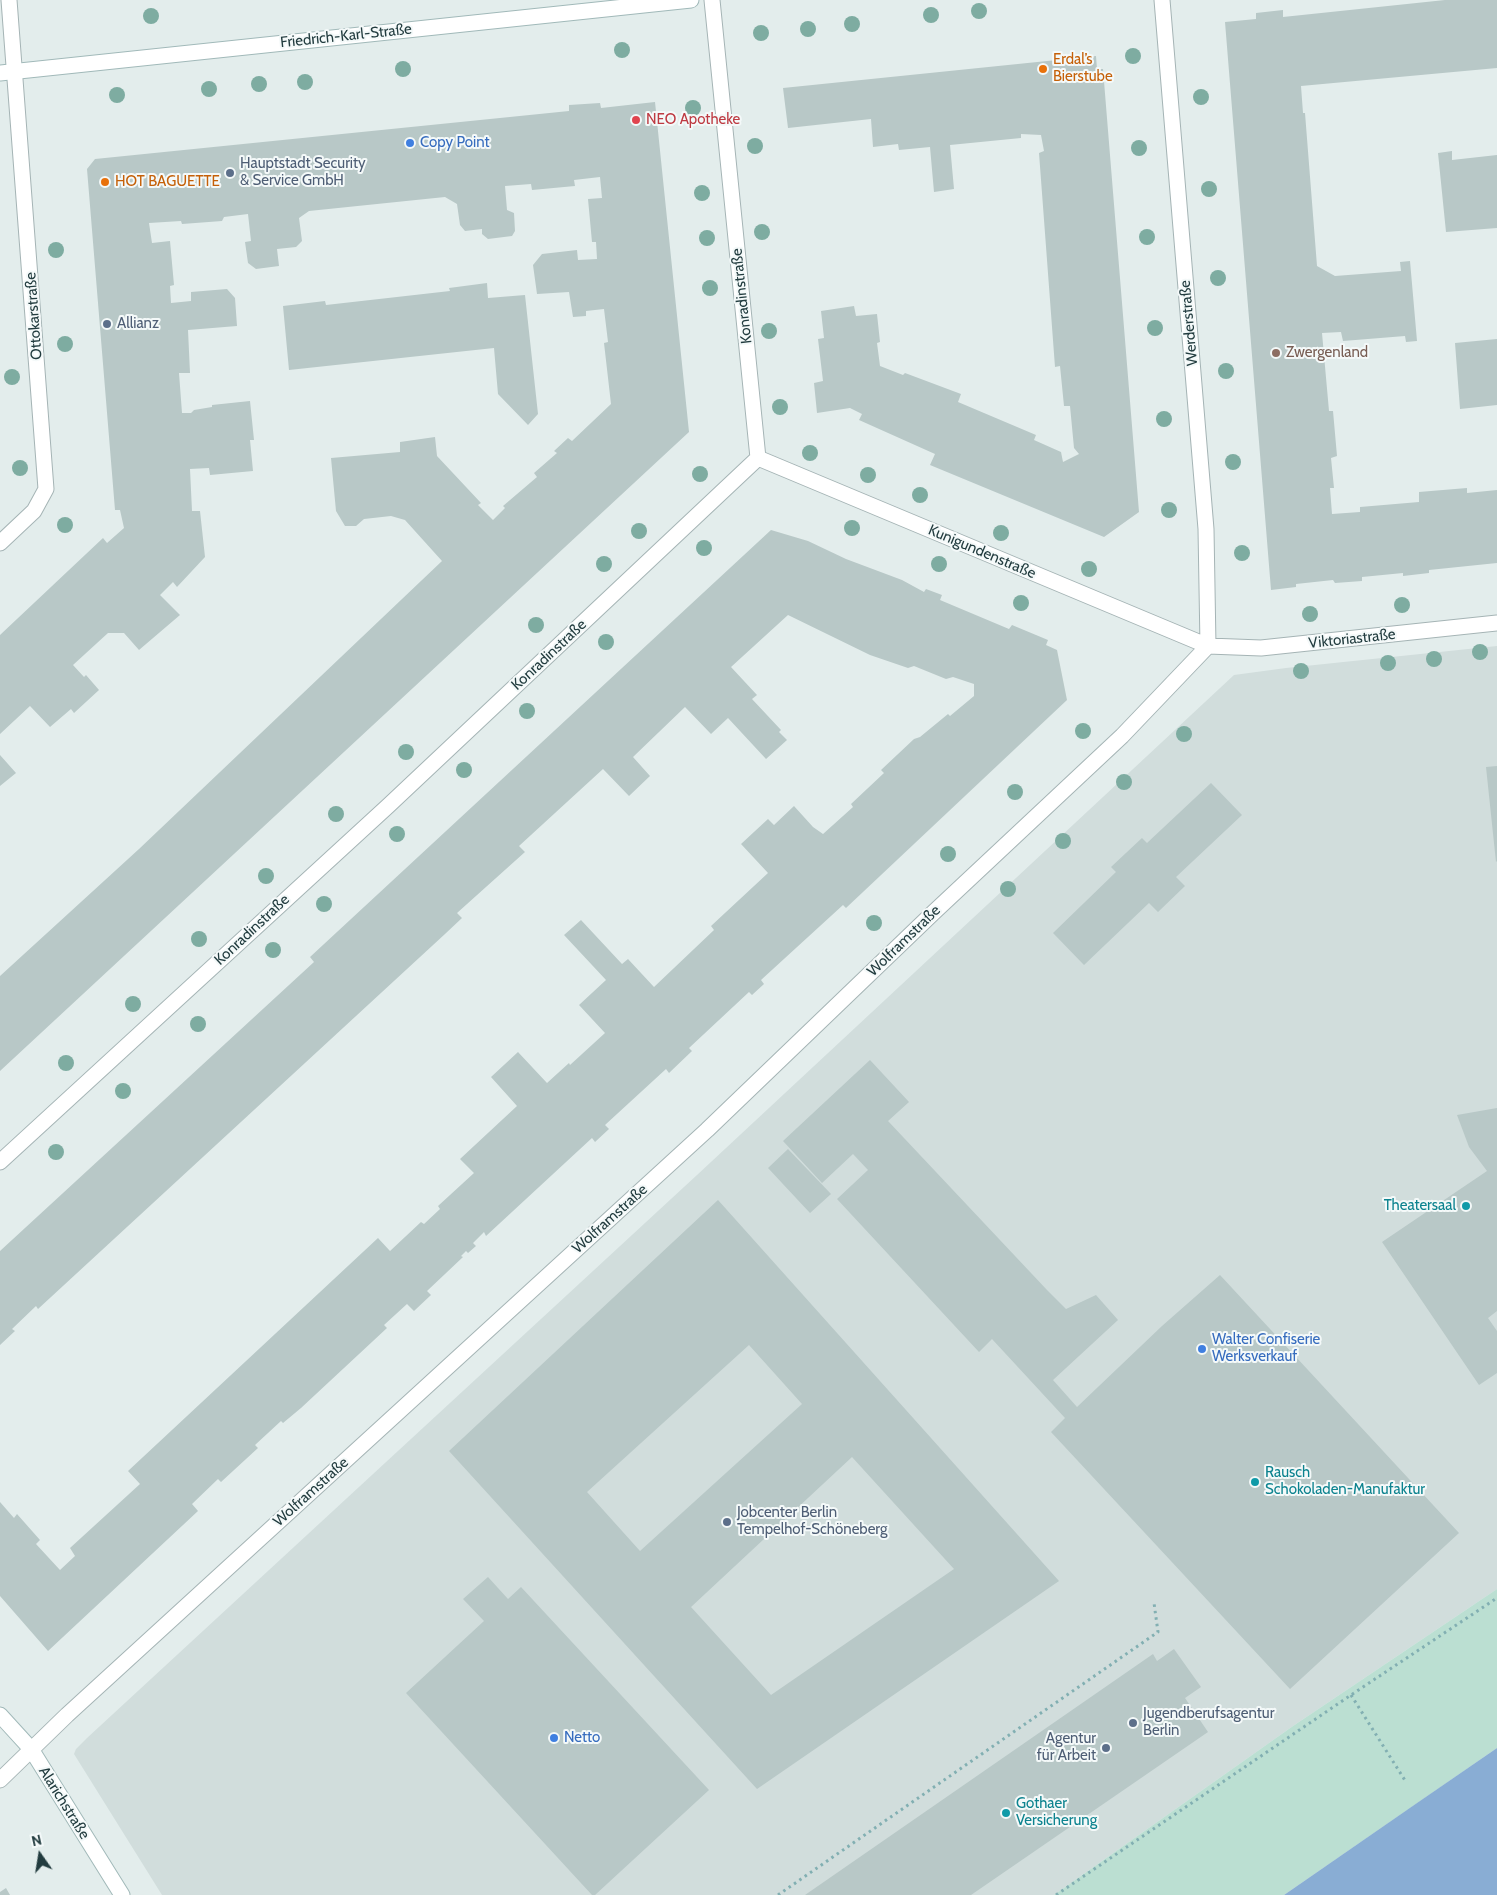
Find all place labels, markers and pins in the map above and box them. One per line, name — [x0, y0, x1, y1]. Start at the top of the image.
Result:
place label: Erdal’s Bierstube — [1053, 51, 1113, 86]
marker: Erdal’s Bierstube — [1037, 63, 1049, 75]
place label: NEO Apotheke — [646, 111, 740, 129]
marker: NEO Apotheke — [630, 114, 642, 126]
place label: Copy Point — [420, 134, 490, 152]
marker: Copy Point — [404, 137, 416, 149]
place label: Hauptstadt Security & Service GmbH — [240, 155, 366, 190]
marker: Hauptstadt Security & Service GmbH — [224, 167, 236, 179]
place label: HOT BAGUETTE — [115, 173, 220, 191]
marker: HOT BAGUETTE — [99, 176, 111, 188]
place label: Allianz — [117, 315, 159, 333]
marker: Allianz — [101, 318, 113, 330]
place label: Zwergenland — [1286, 344, 1368, 362]
marker: Zwergenland — [1270, 347, 1282, 359]
place label: Theatersaal — [1384, 1197, 1456, 1215]
marker: Theatersaal — [1460, 1200, 1472, 1212]
place label: Walter Confiserie Werksverkauf — [1212, 1331, 1320, 1366]
marker: Walter Confiserie Werksverkauf — [1196, 1343, 1208, 1355]
place label: Rausch Schokoladen-Manufaktur — [1265, 1464, 1425, 1499]
marker: Rausch Schokoladen-Manufaktur — [1249, 1476, 1261, 1488]
place label: Jobcenter Berlin Tempelhof-Schöneberg — [737, 1504, 887, 1539]
marker: Jobcenter Berlin Tempelhof-Schöneberg — [721, 1516, 733, 1528]
place label: Jugendberufsagentur Berlin — [1143, 1705, 1274, 1740]
marker: Jugendberufsagentur Berlin — [1127, 1717, 1139, 1729]
place label: Netto — [564, 1729, 600, 1747]
place label: Agentur für Arbeit — [1037, 1730, 1096, 1765]
marker: Netto — [548, 1732, 560, 1744]
marker: Agentur für Arbeit — [1100, 1742, 1112, 1754]
place label: Gothaer Versicherung — [1016, 1795, 1097, 1830]
marker: Gothaer Versicherung — [1000, 1807, 1012, 1819]

